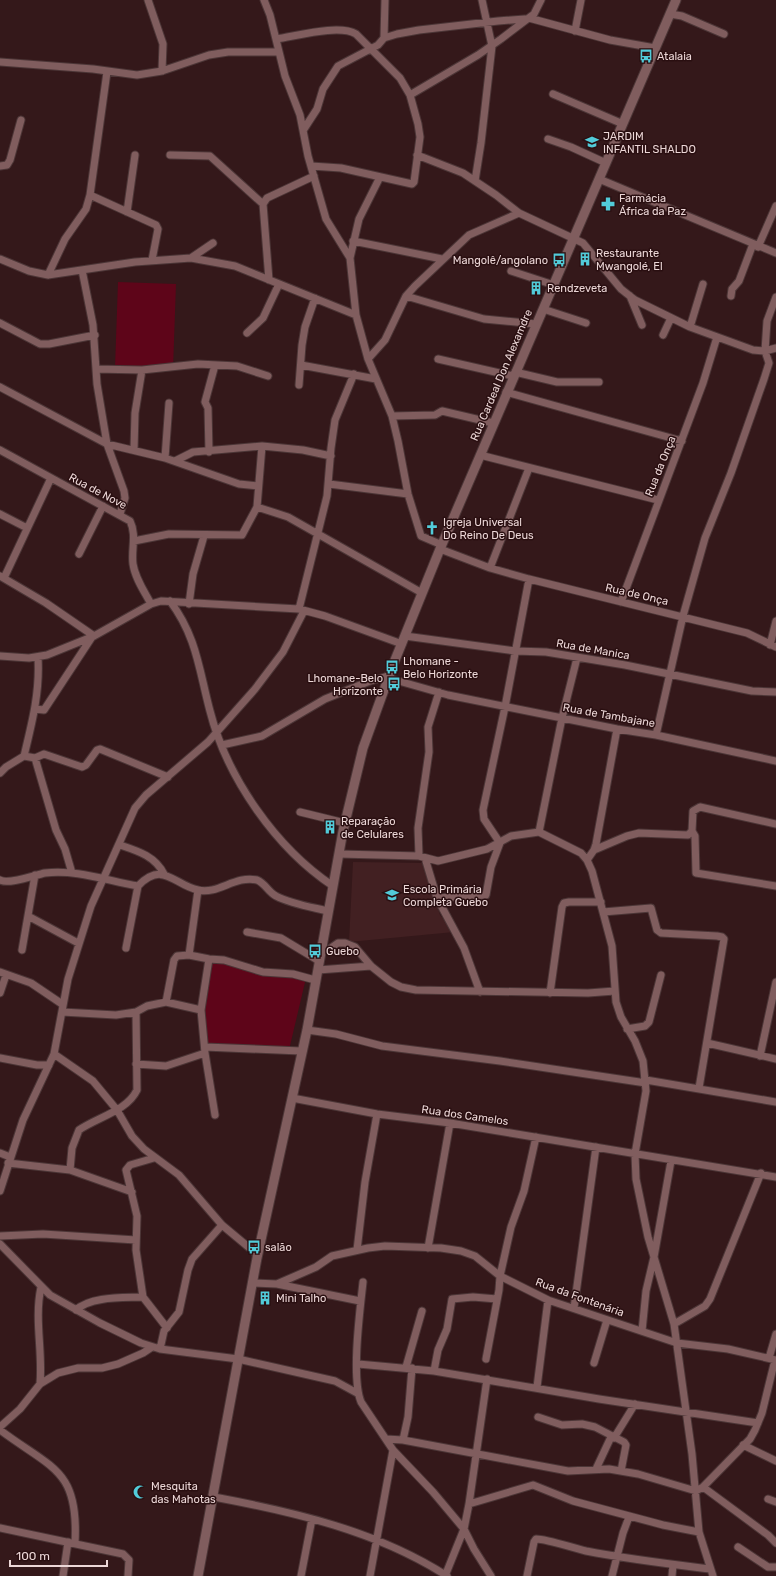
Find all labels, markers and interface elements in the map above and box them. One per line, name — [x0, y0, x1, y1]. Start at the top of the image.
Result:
bus stop icon: Atalaia — [638, 48, 654, 64]
place label: Atalaia — [657, 50, 692, 63]
place label: JARDIM INFANTIL SHALDO — [603, 130, 696, 156]
school or university icon: JARDIM INFANTIL SHALDO — [584, 134, 600, 150]
place label: Farmácia África da Paz — [619, 192, 686, 218]
pharmacy icon: Farmácia África da Paz — [600, 196, 616, 212]
place label: Restaurante Mwangolé, El — [596, 247, 663, 273]
building icon: Restaurante Mwangolé, El — [577, 251, 593, 267]
bus stop icon: Mangolê/angolano — [551, 252, 567, 268]
place label: Mangolê/angolano — [453, 254, 548, 267]
building icon: Rendzeveta — [528, 280, 544, 296]
place label: Rendzeveta — [547, 282, 607, 295]
street label: Rua Cardeal Don Alexamdre — [468, 307, 535, 443]
street label: Rua da Onça — [642, 434, 679, 498]
street label: Rua de Nove — [67, 471, 129, 512]
place label: Igreja Universal Do Reino De Deus — [443, 516, 534, 542]
church icon: Igreja Universal Do Reino De Deus — [424, 520, 440, 536]
street label: Rua de Onça — [604, 581, 670, 608]
street label: Rua de Manica — [555, 637, 631, 662]
place label: Lhomane - Belo Horizonte — [403, 655, 478, 681]
bus stop icon: Lhomane - Belo Horizonte — [384, 659, 400, 675]
place label: Lhomane-Belo Horizonte — [307, 672, 383, 698]
bus stop icon: Lhomane-Belo Horizonte — [386, 676, 402, 692]
street label: Rua de Tambajane — [562, 701, 656, 730]
place label: Reparação de Celulares — [341, 815, 404, 841]
building icon: Reparação de Celulares — [322, 819, 338, 835]
place label: Escola Primária Completa Guebo — [403, 883, 488, 909]
school or university icon: Escola Primária Completa Guebo — [384, 887, 400, 903]
bus stop icon: Guebo — [307, 943, 323, 959]
place label: Guebo — [326, 945, 359, 958]
street label: Rua dos Camelos — [421, 1103, 510, 1128]
bus stop icon: salão — [246, 1239, 262, 1255]
place label: salão — [265, 1241, 292, 1254]
street label: Rua da Fontenária — [534, 1275, 626, 1320]
building icon: Mini Talho — [257, 1290, 273, 1306]
place label: Mini Talho — [276, 1292, 326, 1305]
place label: Mesquita das Mahotas — [151, 1480, 216, 1506]
mosque icon: Mesquita das Mahotas — [132, 1484, 148, 1500]
scale bar — [10, 1542, 107, 1568]
text: 100 m — [16, 1549, 50, 1563]

